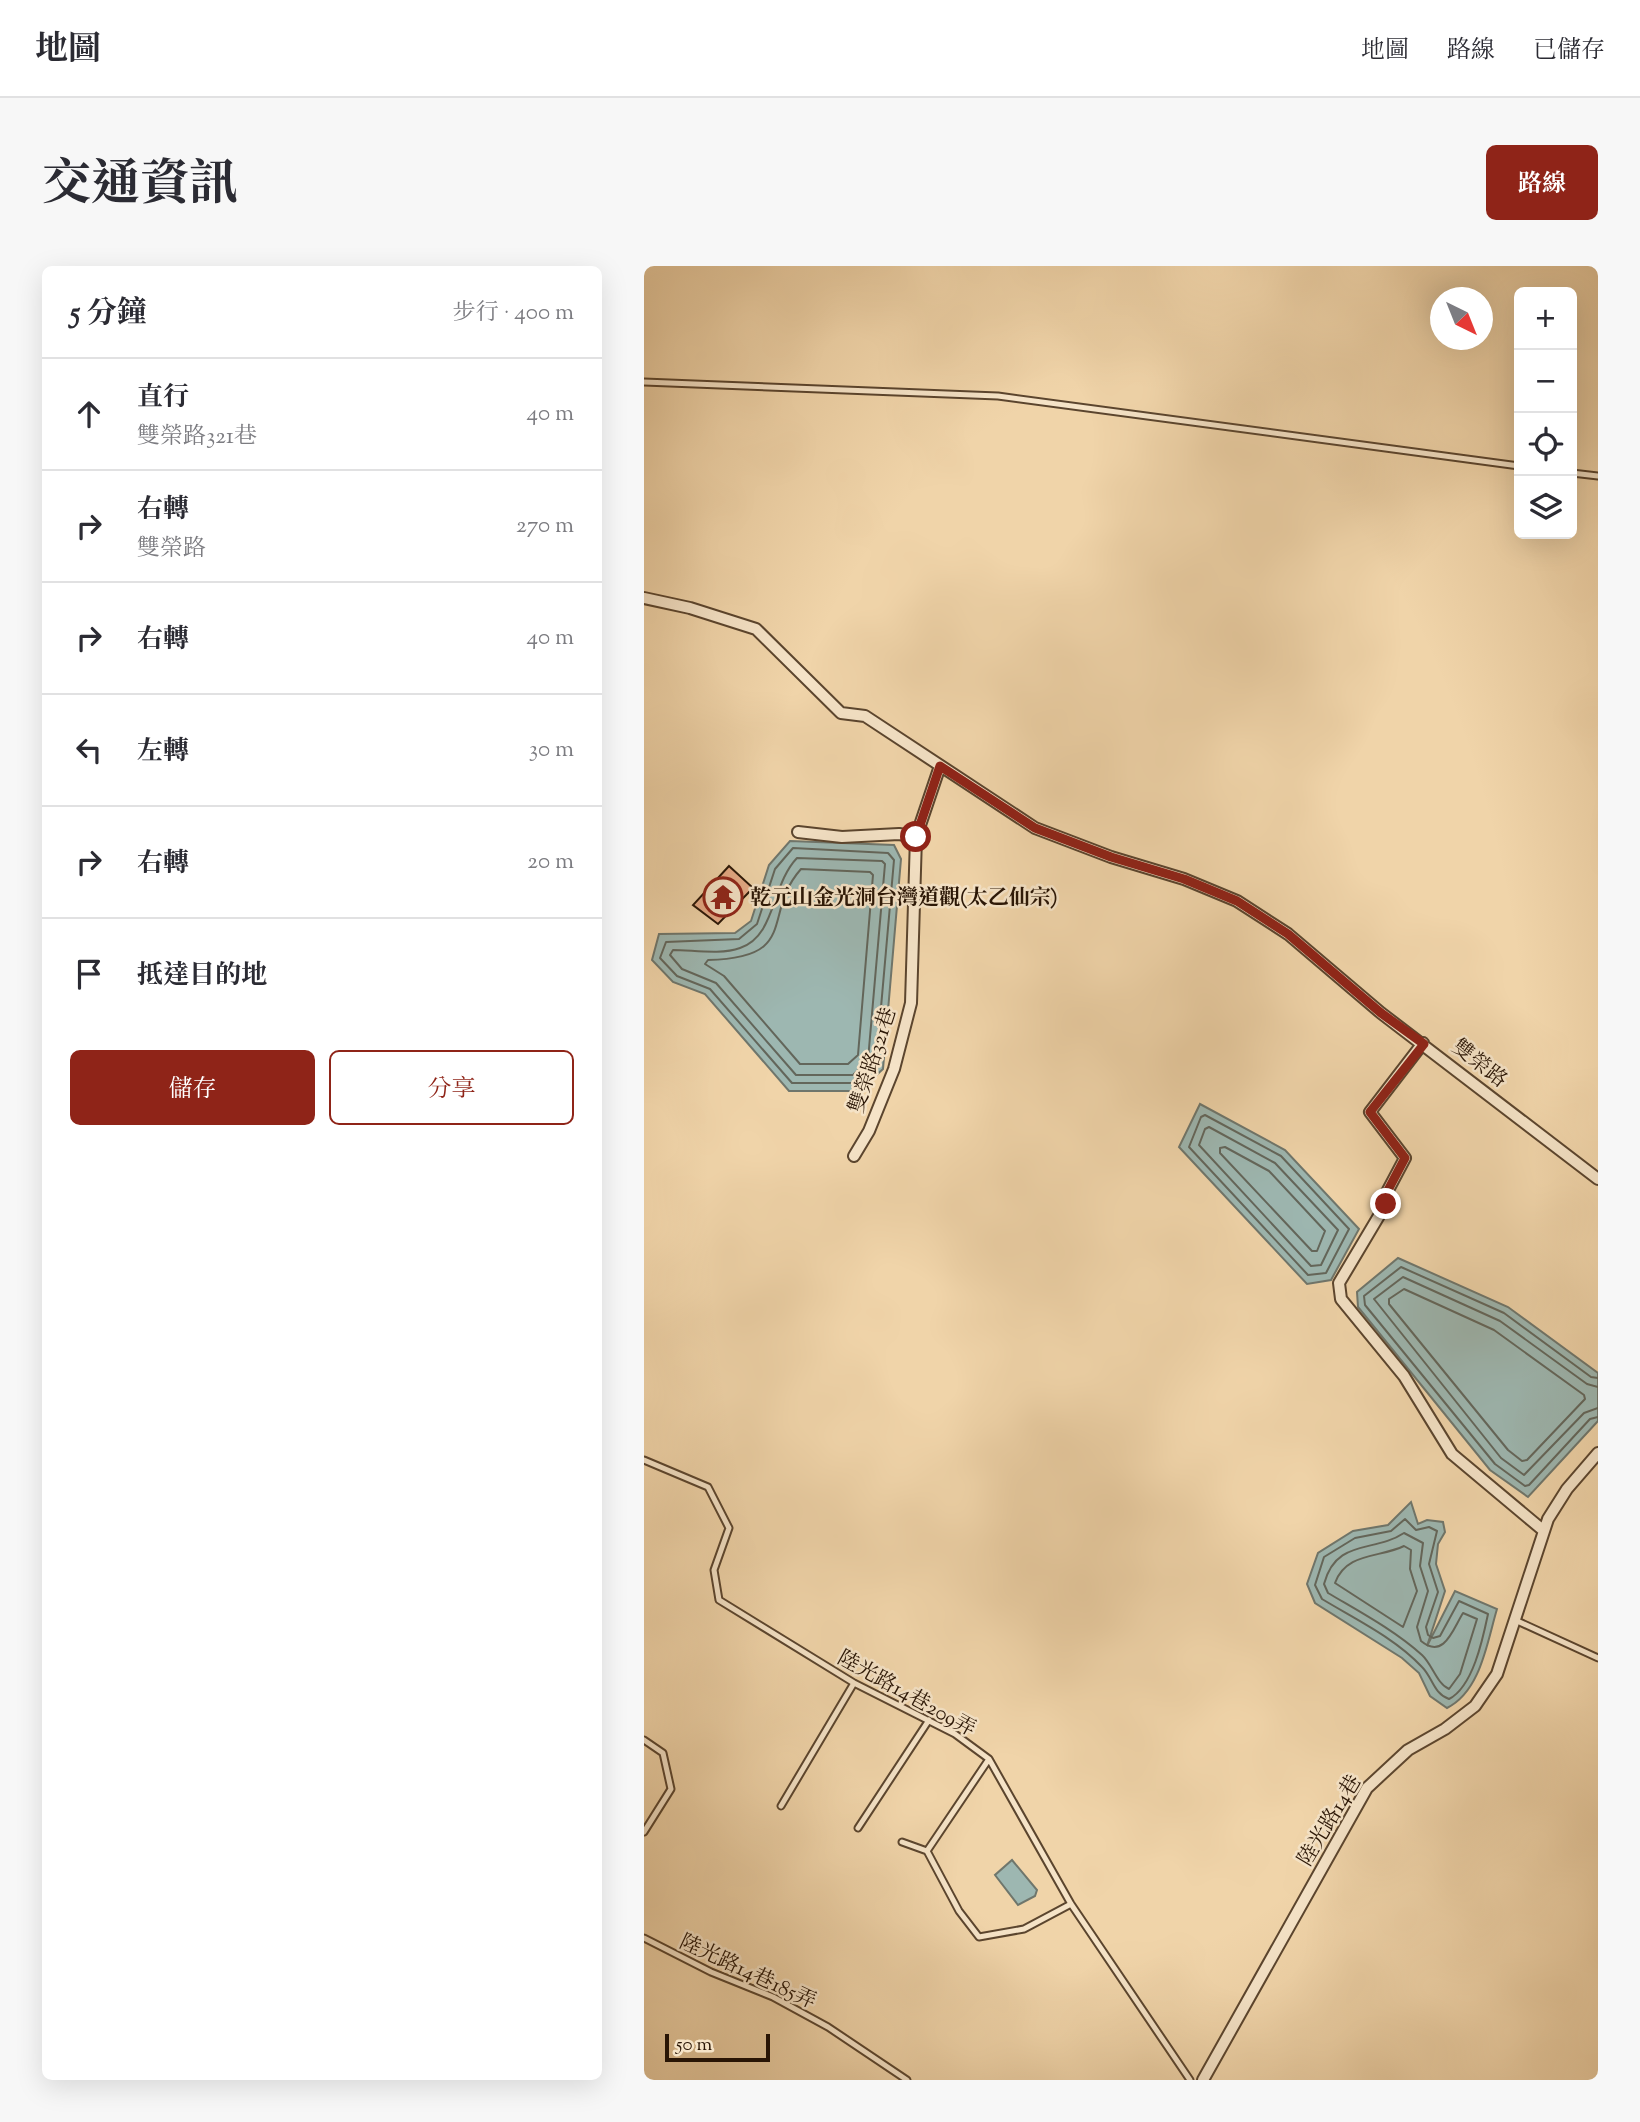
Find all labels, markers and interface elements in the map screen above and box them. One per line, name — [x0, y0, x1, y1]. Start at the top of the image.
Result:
text: 地圖 — [35, 27, 101, 75]
text: 地圖 — [1361, 34, 1409, 68]
text: 路線 — [1447, 34, 1495, 68]
text: 已儲存 — [1533, 34, 1605, 68]
button: 路線 — [1486, 145, 1598, 220]
text: 交通資訊 — [42, 152, 238, 222]
north arrow — [1430, 287, 1493, 350]
map controls — [1514, 287, 1577, 539]
button: + — [1514, 287, 1577, 350]
text: 5 分鐘 — [70, 293, 147, 336]
text: 步行 · 400 m — [453, 297, 574, 330]
button: − — [1514, 350, 1577, 413]
text: 直行 — [137, 380, 189, 417]
icon: ahead — [70, 395, 108, 433]
text: 40 m — [527, 398, 574, 431]
button: locate — [1514, 413, 1577, 476]
text: 雙榮路321巷 — [137, 421, 257, 454]
button: layers — [1514, 476, 1577, 539]
text: 右轉 — [137, 492, 189, 529]
icon: right — [70, 507, 108, 545]
text: 270 m — [516, 510, 574, 543]
text: 雙榮路 — [137, 533, 206, 566]
icon: right — [70, 619, 108, 657]
text: 右轉 — [137, 622, 189, 659]
text: 40 m — [527, 622, 574, 655]
icon: left — [70, 731, 108, 769]
text: 左轉 — [137, 734, 189, 771]
text: 30 m — [529, 734, 574, 767]
route start — [900, 821, 931, 852]
icon: right — [70, 843, 108, 881]
text: 右轉 — [137, 846, 189, 883]
text: 20 m — [527, 846, 574, 879]
temple icon: 乾元山金光洞台灣道觀(太乙仙宗) — [702, 876, 744, 918]
place label: 乾元山金光洞台灣道觀(太乙仙宗) — [750, 884, 1058, 914]
icon: arrive — [70, 955, 108, 993]
text: 抵達目的地 — [137, 958, 267, 995]
street label: 雙榮路321巷 — [843, 1004, 905, 1117]
street label: 雙榮路 — [1445, 1033, 1513, 1096]
button: 儲存 — [70, 1050, 315, 1125]
button: 分享 — [329, 1050, 574, 1125]
route end — [1370, 1188, 1401, 1219]
street label: 陸光路14巷209弄 — [831, 1644, 981, 1745]
street label: 陸光路14巷 — [1292, 1770, 1370, 1872]
street label: 陸光路14巷185弄 — [674, 1928, 820, 2018]
scale bar — [665, 2031, 770, 2063]
text: 50 m — [676, 2032, 712, 2059]

